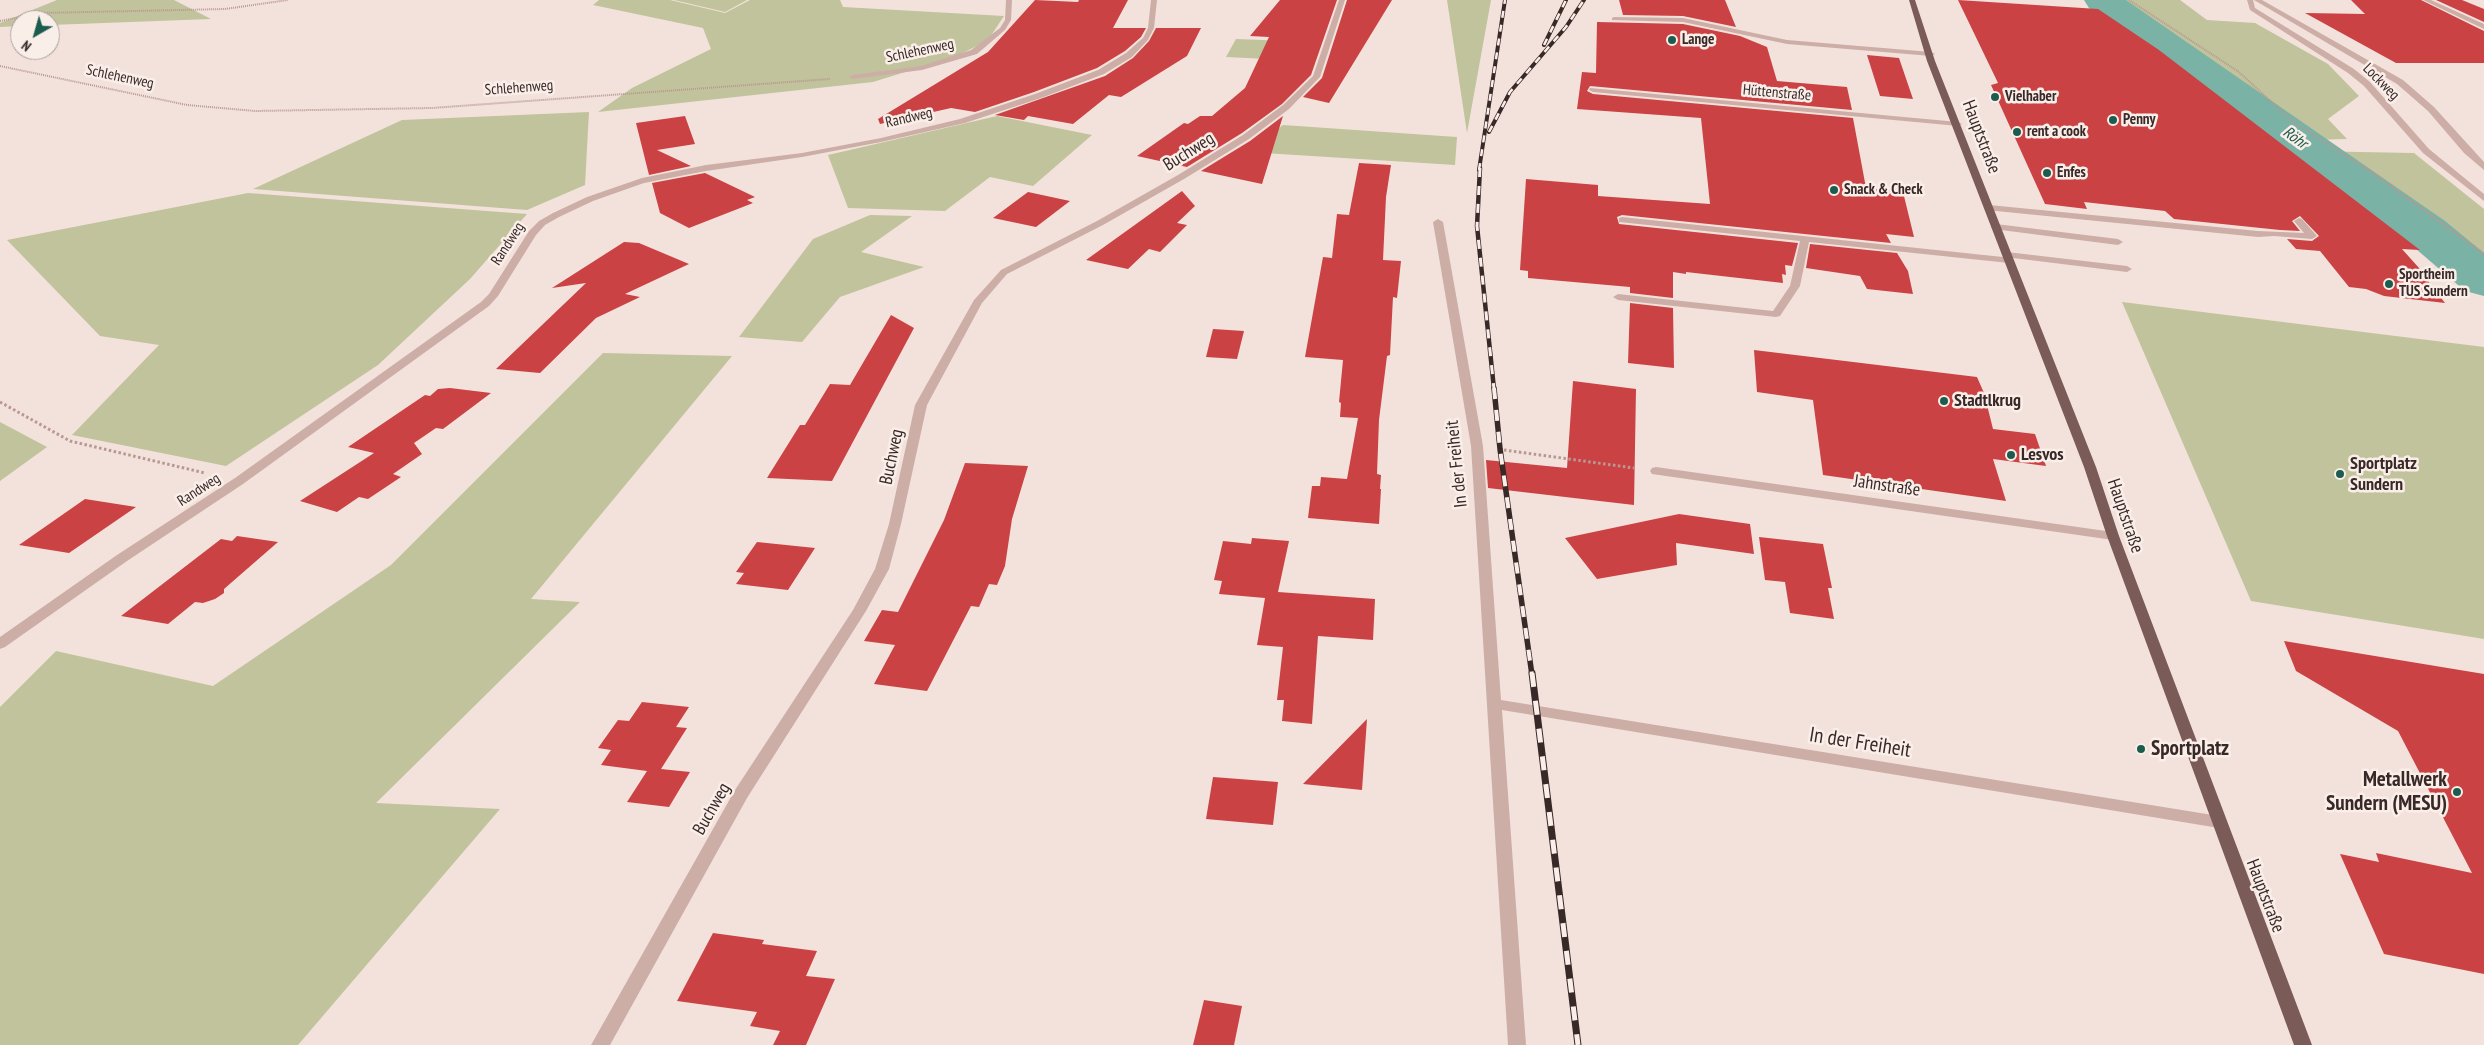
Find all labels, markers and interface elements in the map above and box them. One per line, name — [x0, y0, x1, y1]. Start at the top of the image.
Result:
north arrow — [10, 10, 60, 60]
place label: Lange — [1682, 31, 1714, 49]
marker: Lange — [1666, 34, 1678, 46]
street label: Schlehenweg — [885, 35, 955, 67]
text: N — [18, 37, 35, 55]
street label: Lockweg — [2359, 60, 2403, 104]
street label: Schlehenweg — [85, 61, 155, 93]
street label: Schlehenweg — [484, 77, 554, 99]
street label: Hüttenstraße — [1742, 81, 1812, 105]
place label: Vielhaber — [2005, 88, 2056, 106]
marker: Vielhaber — [1989, 91, 2001, 103]
street label: Hauptstraße — [1957, 97, 2005, 177]
street label: Randweg — [884, 104, 934, 132]
place label: Penny — [2123, 111, 2156, 129]
marker: Penny — [2107, 114, 2119, 126]
place label: rent a cook — [2027, 123, 2086, 141]
water label: Röhr — [2279, 123, 2311, 153]
marker: rent a cook — [2011, 126, 2023, 138]
street label: Buchweg — [1159, 128, 1219, 176]
place label: Enfes — [2057, 164, 2086, 182]
marker: Enfes — [2041, 167, 2053, 179]
place label: Snack & Check — [1844, 181, 1923, 199]
marker: Snack & Check — [1828, 184, 1840, 196]
street label: Randweg — [488, 219, 528, 269]
place label: Sportheim TUS Sundern — [2399, 266, 2468, 301]
marker: Sportheim TUS Sundern — [2383, 278, 2395, 290]
place label: Stadtlkrug — [1954, 390, 2021, 412]
marker: Stadtlkrug — [1938, 395, 1950, 407]
street label: In der Freiheit — [1442, 419, 1472, 509]
street label: Buchweg — [876, 427, 908, 487]
place label: Lesvos — [2021, 444, 2064, 466]
marker: Lesvos — [2005, 449, 2017, 461]
place label: Sportplatz Sundern — [2350, 453, 2417, 496]
marker: Sportplatz Sundern — [2334, 468, 2346, 480]
street label: Randweg — [174, 470, 224, 510]
street label: Jahnstraße — [1852, 471, 1922, 501]
street label: Hauptstraße — [2102, 476, 2148, 556]
street label: In der Freiheit — [1807, 723, 1913, 763]
place label: Sportplatz — [2151, 736, 2229, 762]
marker: Sportplatz — [2135, 743, 2147, 755]
place label: Metallwerk Sundern (MESU) — [2326, 767, 2447, 817]
street label: Buchweg — [689, 779, 735, 839]
marker: Metallwerk Sundern (MESU) — [2451, 786, 2463, 798]
street label: Hauptstraße — [2241, 856, 2289, 936]

